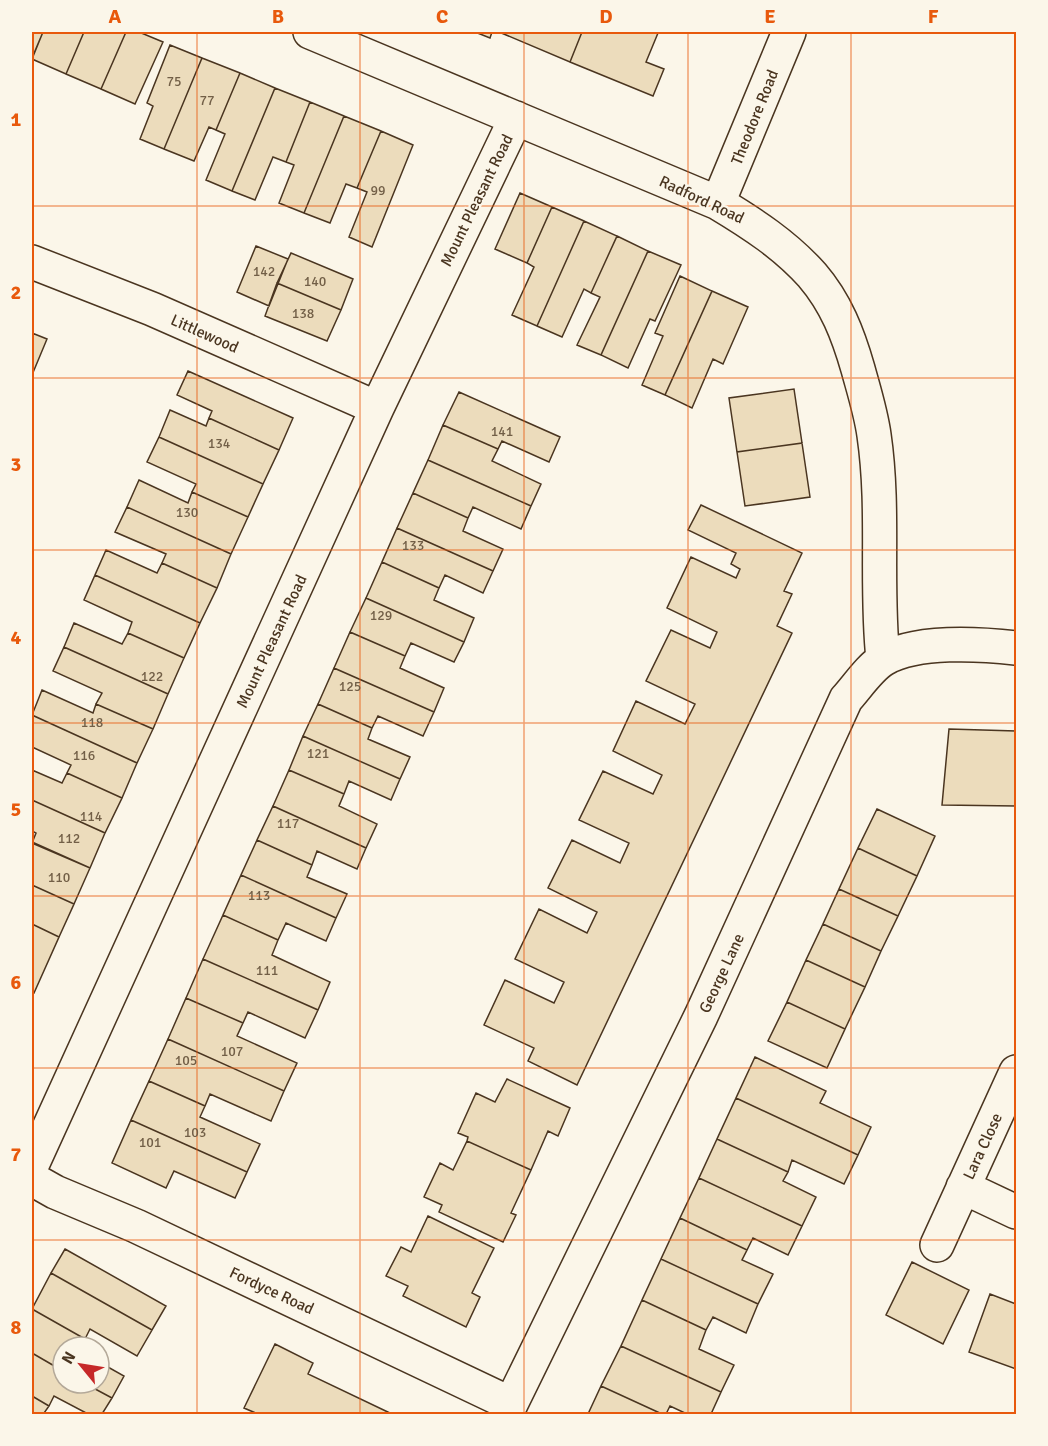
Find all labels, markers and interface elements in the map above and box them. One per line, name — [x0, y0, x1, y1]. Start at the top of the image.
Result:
text: A — [109, 4, 122, 29]
text: B — [272, 4, 284, 29]
text: C — [436, 4, 448, 29]
text: D — [599, 4, 613, 29]
text: E — [764, 4, 776, 29]
text: F — [928, 4, 939, 29]
street label: Theodore Road — [727, 67, 783, 168]
house number: 75 — [166, 73, 182, 90]
house number: 77 — [199, 92, 215, 109]
text: 1 — [11, 107, 22, 132]
street label: Mount Pleasant Road — [436, 131, 518, 270]
street label: Radford Road — [656, 171, 747, 228]
house number: 99 — [370, 182, 386, 199]
house number: 142 — [253, 263, 275, 280]
house number: 140 — [304, 273, 326, 290]
text: 2 — [11, 280, 21, 305]
house number: 138 — [292, 305, 314, 322]
street label: Littlewood — [167, 310, 242, 358]
house number: 141 — [491, 423, 513, 440]
house number: 134 — [208, 435, 231, 452]
text: 3 — [11, 452, 21, 477]
house number: 130 — [176, 504, 198, 521]
house number: 133 — [402, 537, 424, 554]
street label: Mount Pleasant Road — [232, 572, 312, 711]
house number: 129 — [370, 607, 392, 624]
text: 4 — [11, 625, 22, 650]
house number: 122 — [141, 668, 163, 685]
house number: 125 — [339, 678, 361, 695]
house number: 118 — [81, 714, 103, 731]
house number: 121 — [307, 745, 329, 762]
house number: 116 — [73, 747, 95, 764]
text: 5 — [11, 797, 21, 822]
house number: 114 — [80, 808, 103, 825]
house number: 117 — [277, 815, 299, 832]
house number: 112 — [58, 830, 80, 847]
house number: 110 — [48, 869, 70, 886]
house number: 113 — [248, 887, 270, 904]
street label: George Lane — [695, 931, 749, 1016]
house number: 111 — [256, 962, 278, 979]
text: 6 — [11, 970, 22, 995]
house number: 107 — [221, 1043, 243, 1060]
house number: 105 — [175, 1052, 197, 1069]
street label: Lara Close — [959, 1110, 1007, 1183]
house number: 103 — [184, 1124, 206, 1141]
house number: 101 — [139, 1134, 161, 1151]
text: 7 — [11, 1142, 22, 1167]
street label: Fordyce Road — [226, 1263, 317, 1319]
text: 8 — [11, 1315, 22, 1340]
north arrow — [51, 1335, 111, 1395]
text: N — [57, 1348, 80, 1368]

